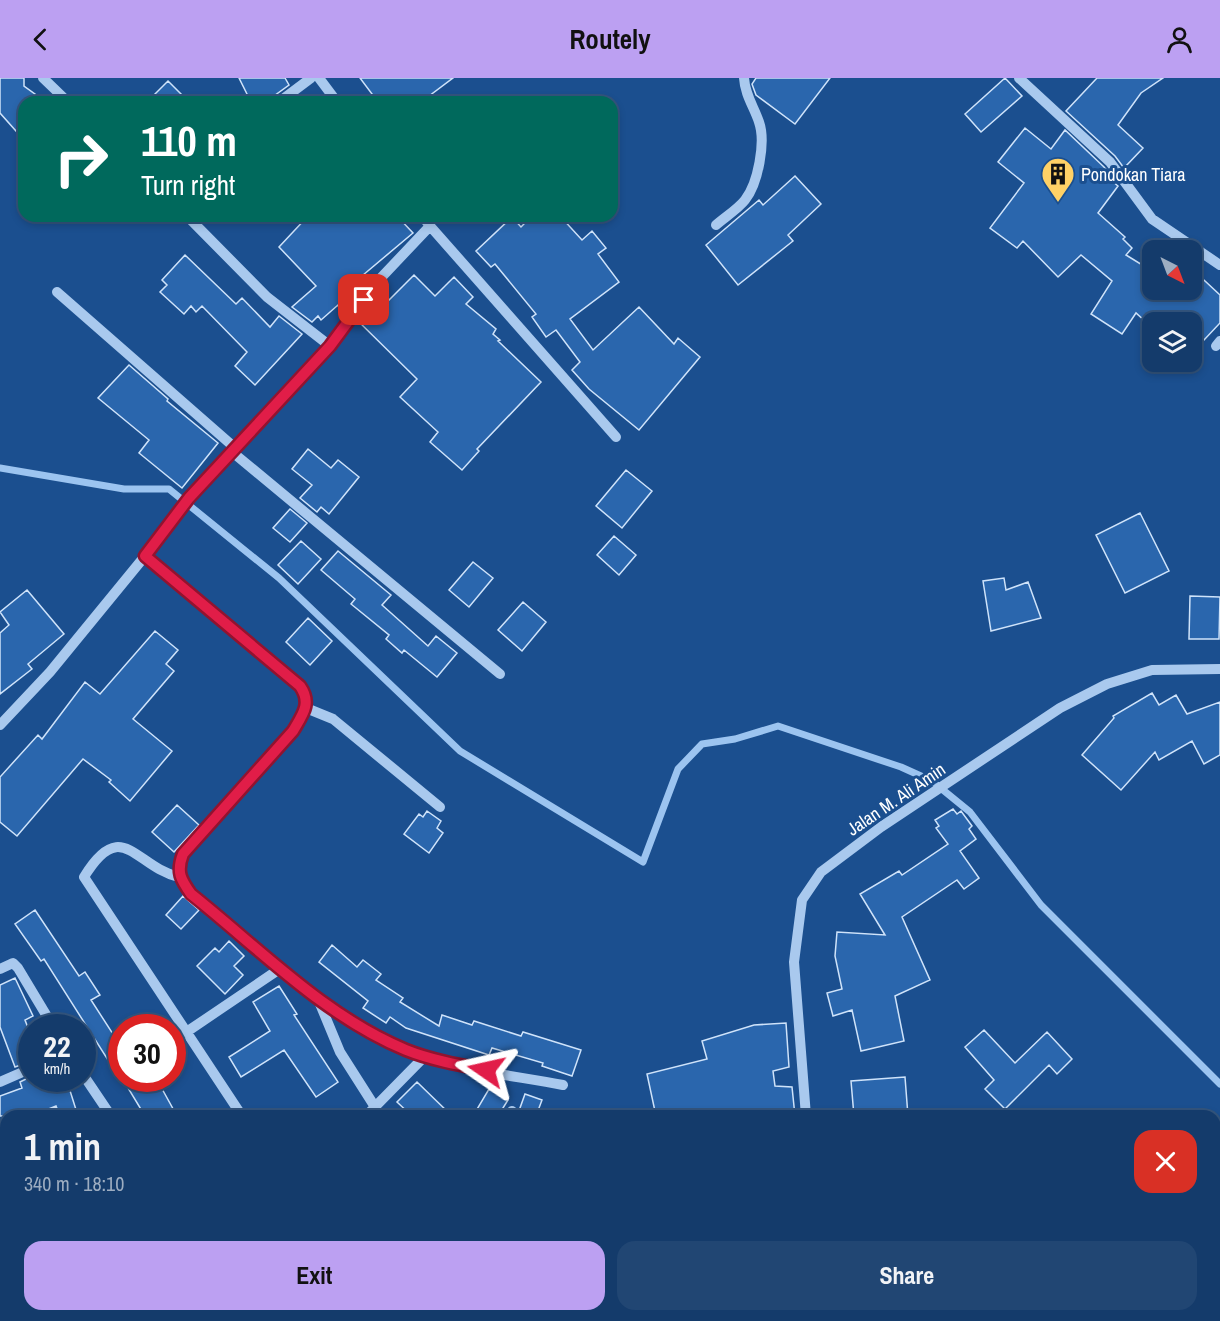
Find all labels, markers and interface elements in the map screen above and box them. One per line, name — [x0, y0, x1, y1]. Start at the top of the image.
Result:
text: Routely — [569, 21, 651, 57]
icon: back — [24, 23, 57, 56]
icon: person — [1163, 23, 1196, 56]
text: 110 m — [141, 113, 237, 169]
icon: right — [42, 120, 120, 198]
building icon: Pondokan Tiara — [1040, 156, 1076, 203]
place label: Pondokan Tiara — [1081, 162, 1185, 187]
text: Turn right — [141, 167, 235, 203]
north arrow — [1142, 240, 1202, 300]
map controls — [1142, 240, 1202, 372]
pin — [338, 274, 389, 325]
icon: arrive — [347, 283, 380, 316]
button: layers — [1142, 312, 1202, 372]
street label: Jalan M. Ali Amin — [842, 757, 950, 841]
speed limit sign: 30 — [108, 1014, 186, 1092]
text: 22 — [43, 1026, 71, 1066]
position arrow — [454, 1038, 518, 1102]
text: km/h — [44, 1058, 70, 1079]
text: 1 min — [24, 1123, 101, 1171]
button: close — [1134, 1130, 1197, 1193]
text: 340 m · 18:10 — [24, 1170, 124, 1197]
button: Exit — [24, 1241, 605, 1310]
button: Share — [617, 1241, 1197, 1310]

